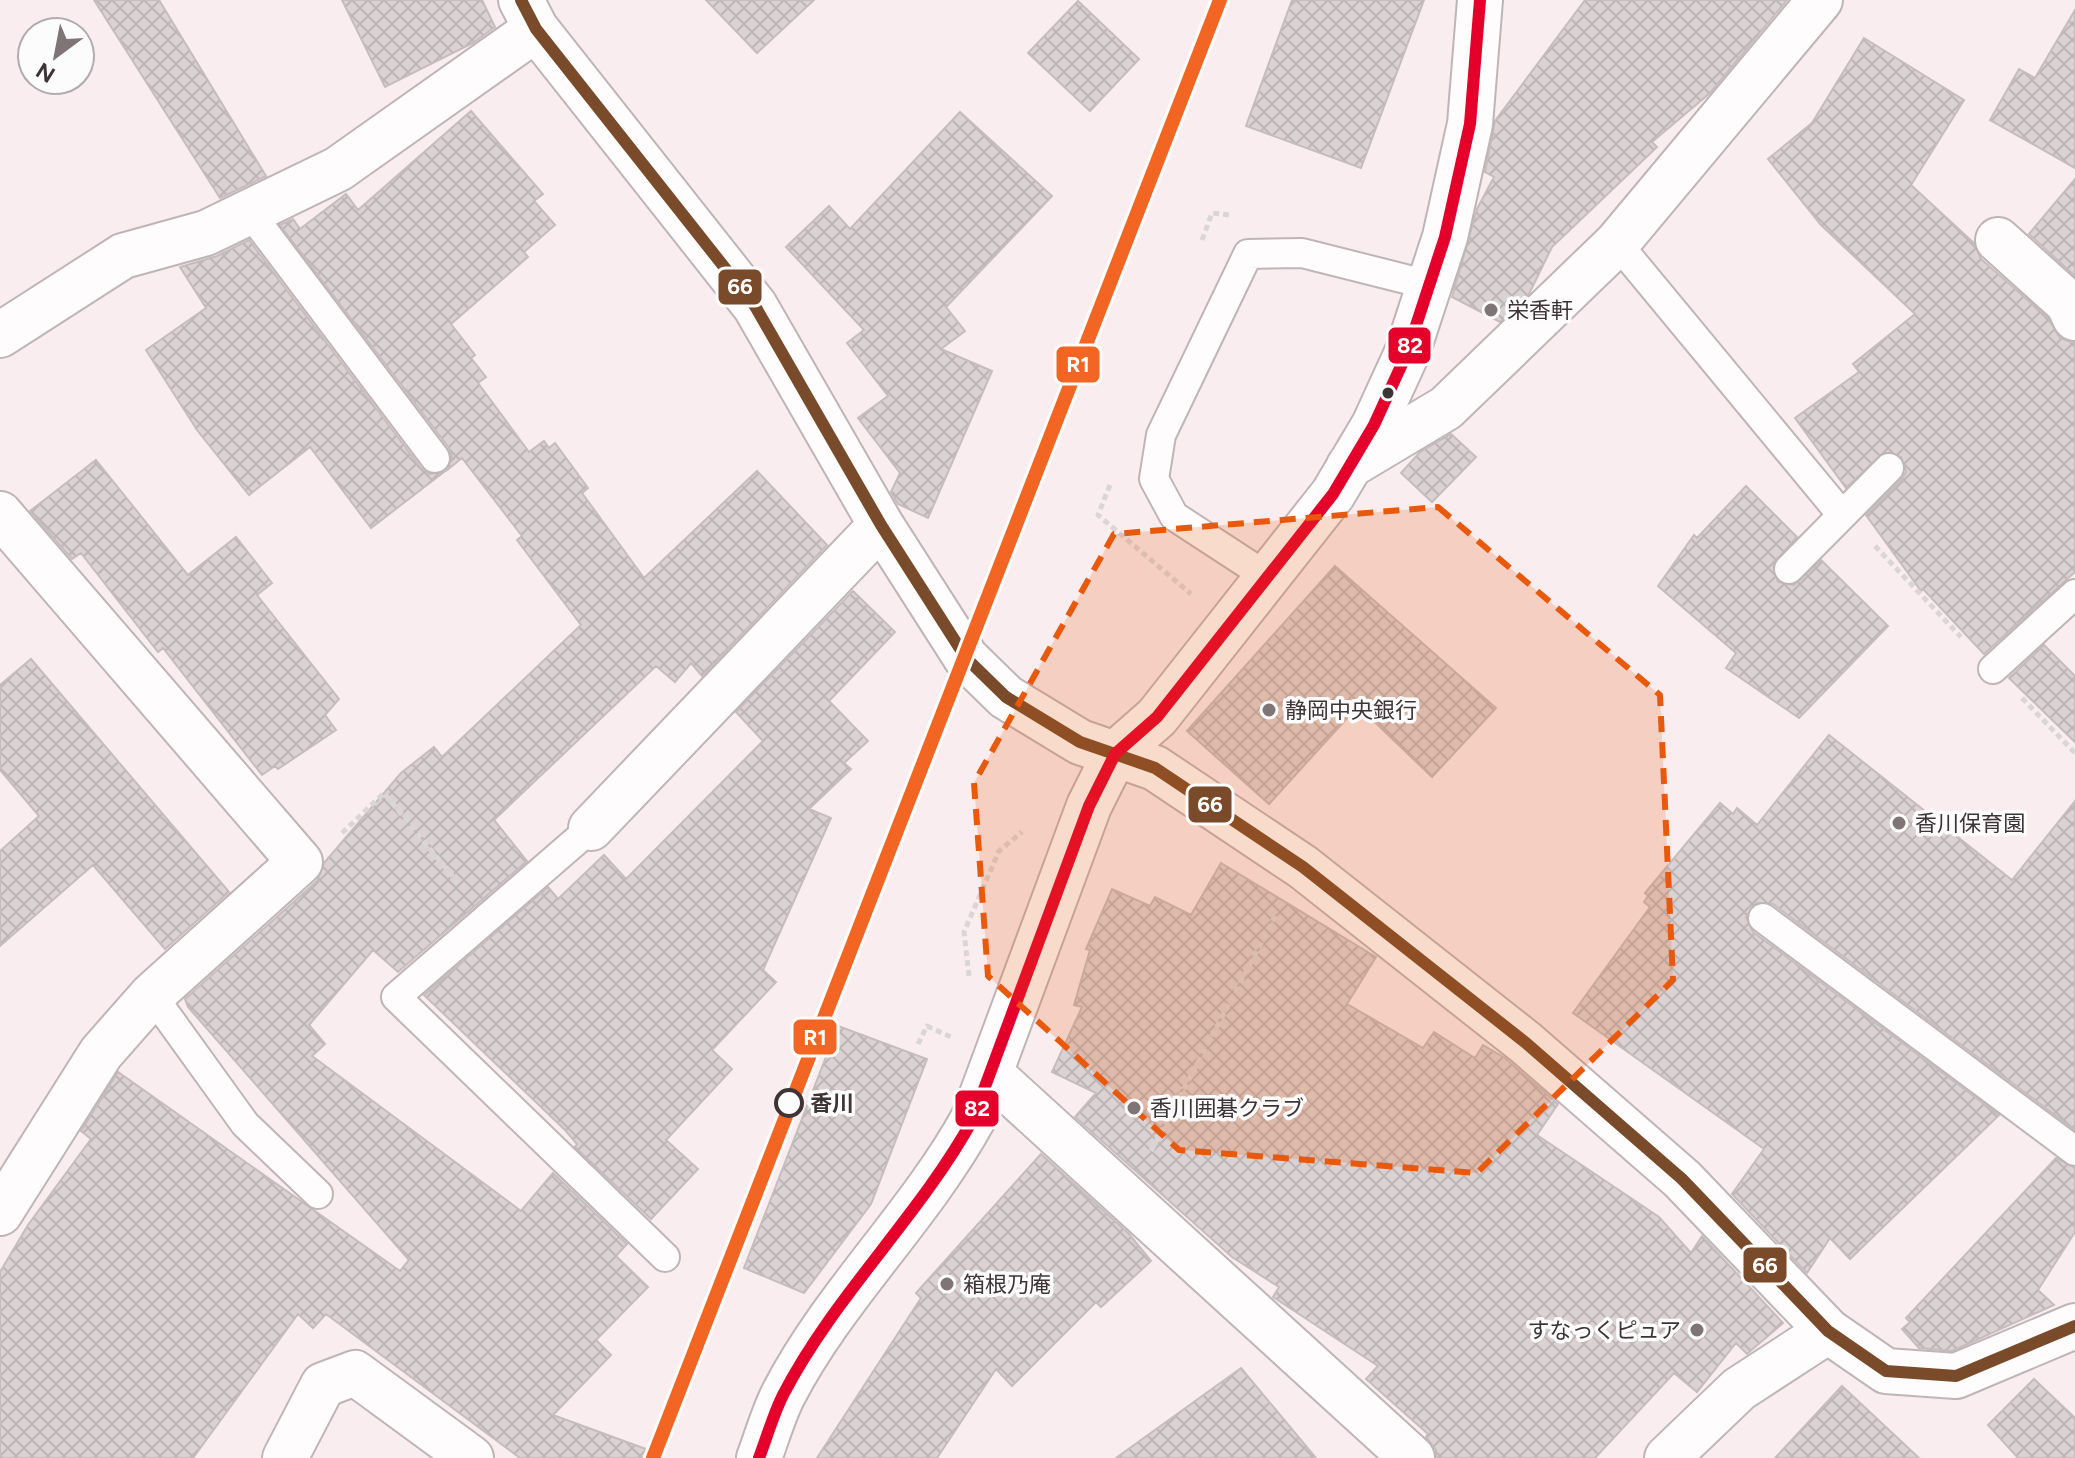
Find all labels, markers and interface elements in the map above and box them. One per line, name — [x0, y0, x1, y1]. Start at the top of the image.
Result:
north arrow — [16, 16, 96, 96]
text: N — [31, 57, 60, 88]
line badge: 66 — [717, 268, 763, 306]
text: 66 — [727, 273, 753, 300]
place label: 栄香軒 — [1507, 297, 1573, 324]
marker: 栄香軒 — [1482, 301, 1500, 319]
line badge: 82 — [1387, 326, 1432, 365]
text: 82 — [1397, 332, 1423, 359]
line badge: R1 — [1055, 345, 1101, 384]
text: R1 — [1066, 351, 1090, 378]
unlabelled marker — [1380, 385, 1396, 401]
place label: 静岡中央銀行 — [1285, 697, 1417, 724]
marker: 静岡中央銀行 — [1260, 701, 1278, 719]
line badge: 66 — [1187, 785, 1233, 824]
text: 66 — [1197, 791, 1223, 818]
place label: 香川保育園 — [1915, 810, 2025, 837]
marker: 香川保育園 — [1890, 814, 1908, 832]
line badge: R1 — [792, 1018, 838, 1056]
text: R1 — [803, 1024, 827, 1051]
marker: 香川 — [775, 1089, 803, 1117]
line badge: 82 — [954, 1089, 1000, 1128]
place label: 香川 — [810, 1090, 854, 1117]
text: 82 — [964, 1095, 990, 1122]
place label: 香川囲碁クラブ — [1150, 1095, 1304, 1122]
marker: 香川囲碁クラブ — [1125, 1099, 1143, 1117]
line badge: 66 — [1742, 1246, 1788, 1284]
text: 66 — [1752, 1252, 1778, 1279]
place label: 箱根乃庵 — [963, 1271, 1051, 1298]
marker: 箱根乃庵 — [938, 1275, 956, 1293]
place label: すなっくピュア — [1527, 1317, 1681, 1344]
marker: すなっくピュア — [1688, 1321, 1706, 1339]

